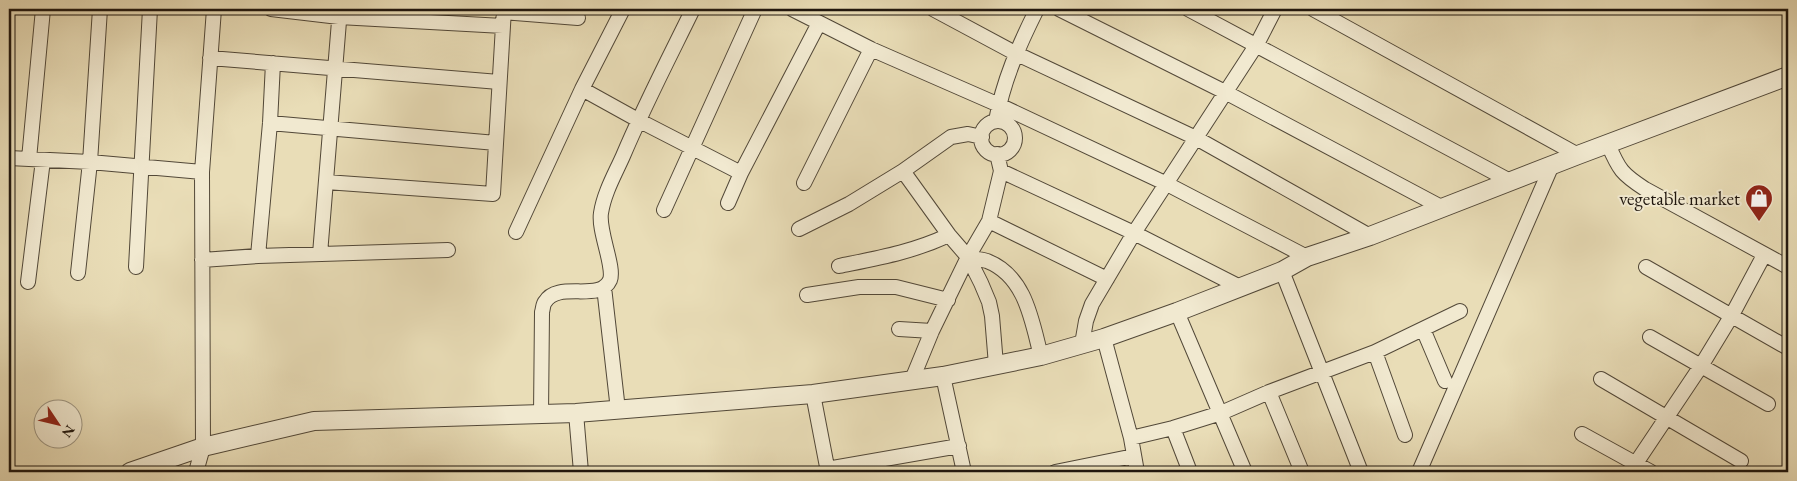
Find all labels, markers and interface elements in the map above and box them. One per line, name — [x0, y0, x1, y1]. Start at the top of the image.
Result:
shop icon: vegetable market — [1744, 183, 1774, 222]
place label: vegetable market — [1619, 186, 1740, 211]
north arrow — [32, 398, 82, 448]
text: N — [58, 422, 79, 442]

